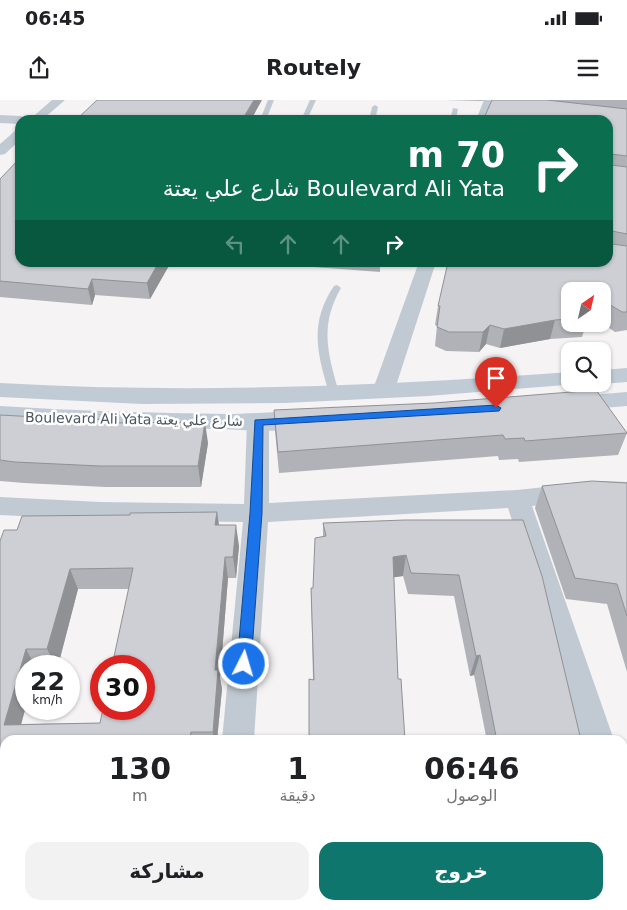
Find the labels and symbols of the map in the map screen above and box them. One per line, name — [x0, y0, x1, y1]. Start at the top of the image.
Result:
north arrow — [561, 282, 611, 332]
pin — [475, 357, 517, 408]
street label: Boulevard Ali Yata شارع علي يعتة — [25, 409, 243, 430]
position arrow — [217, 637, 269, 689]
speed limit sign: 30 — [90, 655, 155, 720]

